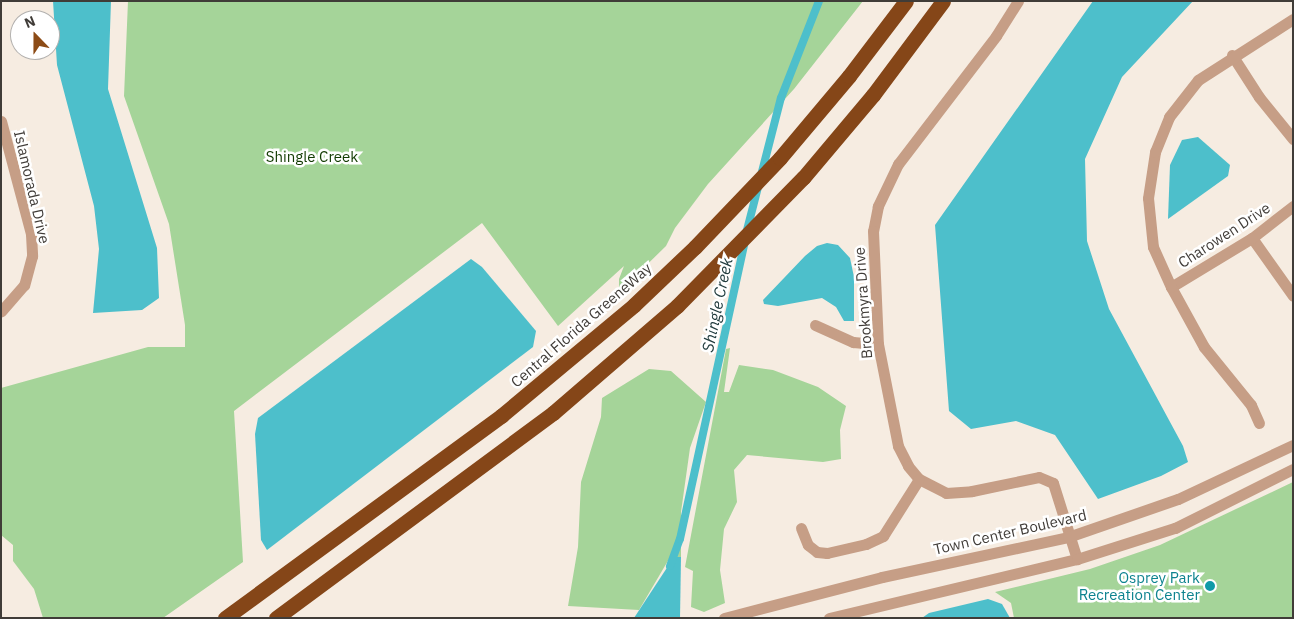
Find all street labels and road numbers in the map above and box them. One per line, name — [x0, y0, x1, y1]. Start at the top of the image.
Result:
street label: Islamorada Drive — [10, 129, 54, 245]
street label: Charowen Drive — [1175, 199, 1273, 271]
street label: Brookmyra Drive — [850, 246, 876, 360]
street label: Central Florida GreeneWay — [507, 259, 655, 391]
street label: Town Center Boulevard — [932, 506, 1088, 558]

